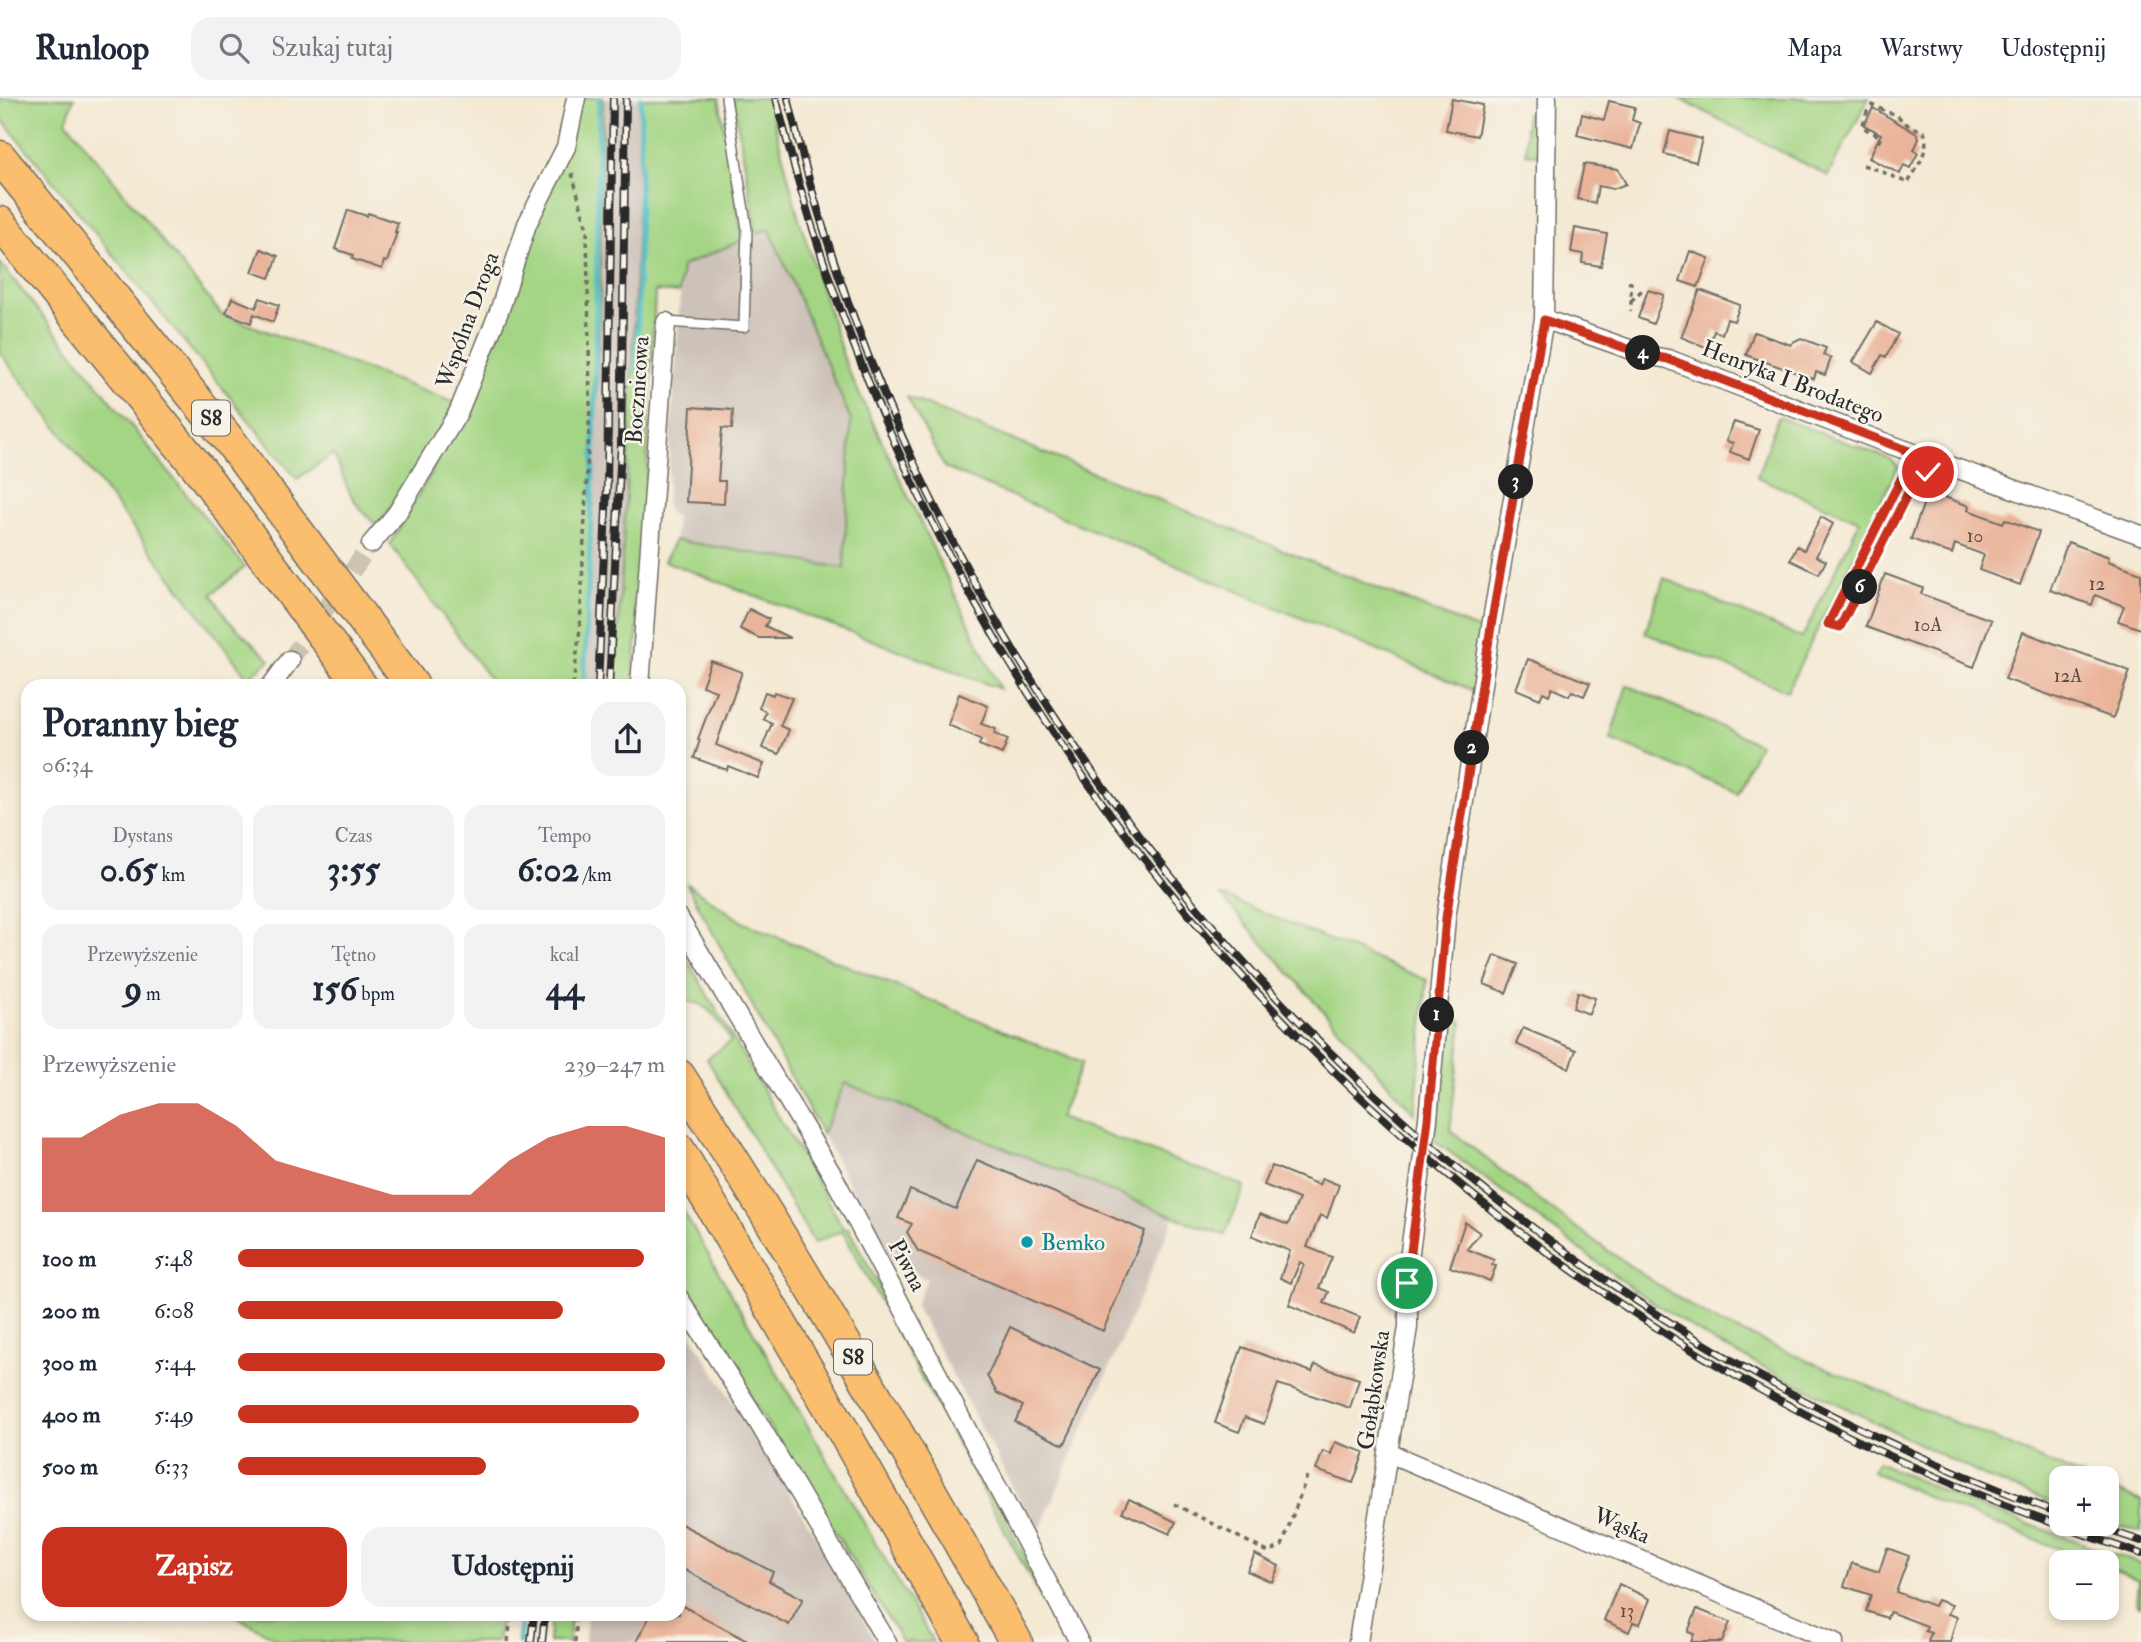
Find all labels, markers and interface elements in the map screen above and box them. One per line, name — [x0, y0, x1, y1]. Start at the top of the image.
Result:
search box — [191, 17, 681, 80]
text: Runloop — [35, 28, 149, 69]
icon: search — [215, 29, 253, 67]
text: Szukaj tutaj — [271, 32, 393, 64]
text: Mapa — [1787, 33, 1842, 64]
text: Warstwy — [1880, 33, 1963, 64]
text: Udostępnij — [2001, 33, 2106, 64]
street label: Wspólna Droga — [429, 247, 507, 394]
street label: Henryka I Brodatego — [1698, 333, 1888, 430]
street label: Bocznicowa — [619, 335, 656, 445]
pin: 4 — [1626, 336, 1660, 370]
text: 4 — [1637, 340, 1648, 364]
road number: S8 — [192, 400, 230, 436]
pin — [1898, 442, 1958, 502]
icon: check — [1909, 453, 1947, 491]
pin: 3 — [1498, 464, 1534, 500]
text: 3 — [1512, 469, 1519, 493]
house number: 10 — [1967, 524, 1983, 548]
pin: 6 — [1842, 570, 1878, 604]
house number: 12 — [2089, 572, 2105, 596]
text: 6 — [1855, 574, 1864, 598]
house number: 10A — [1914, 613, 1942, 637]
house number: 12A — [2054, 664, 2082, 688]
text: Poranny bieg — [42, 700, 238, 748]
button: share — [591, 702, 665, 776]
pin: 2 — [1454, 730, 1490, 766]
text: 2 — [1467, 735, 1476, 759]
text: 06:34 — [42, 750, 92, 779]
text: Dystans — [112, 824, 173, 848]
text: Czas — [335, 824, 372, 848]
text: Tempo — [538, 824, 591, 848]
text: 0.65 — [100, 848, 157, 892]
text: 3:55 — [327, 848, 380, 892]
text: 6:02 — [517, 848, 579, 892]
text: km — [157, 863, 185, 887]
text: /km — [579, 863, 612, 887]
text: Przewyższenie — [87, 943, 198, 967]
text: Tętno — [331, 943, 376, 967]
text: kcal — [550, 943, 579, 967]
text: 9 — [124, 967, 142, 1011]
text: 156 — [312, 967, 357, 1011]
text: 44 — [546, 967, 583, 1011]
text: m — [142, 982, 161, 1006]
text: bpm — [357, 982, 395, 1006]
pin: 1 — [1420, 998, 1454, 1032]
text: 1 — [1433, 1002, 1440, 1026]
text: Przewyższenie — [42, 1050, 176, 1079]
text: 239–247 m — [564, 1050, 665, 1079]
place label: Bemko — [1041, 1228, 1105, 1257]
street label: Piwna — [882, 1234, 933, 1297]
marker: Bemko — [1019, 1234, 1035, 1250]
text: 100 m — [42, 1244, 96, 1273]
text: 5:48 — [154, 1244, 193, 1273]
pin — [1377, 1253, 1437, 1313]
icon: arrive — [1388, 1264, 1426, 1302]
text: 200 m — [42, 1296, 100, 1325]
text: 6:08 — [154, 1296, 194, 1325]
street label: Gołąbkowska — [1351, 1328, 1396, 1452]
road number: S8 — [834, 1340, 872, 1374]
text: 300 m — [42, 1348, 97, 1377]
text: 5:44 — [154, 1348, 195, 1377]
text: 400 m — [42, 1400, 101, 1429]
text: 5:49 — [154, 1400, 194, 1429]
text: 500 m — [42, 1452, 98, 1481]
text: 6:33 — [154, 1452, 189, 1481]
map controls — [2049, 1466, 2119, 1620]
button: + — [2049, 1466, 2119, 1536]
street label: Wąska — [1588, 1500, 1655, 1551]
button: Zapisz — [42, 1527, 347, 1607]
button: Udostępnij — [361, 1527, 665, 1607]
button: − — [2049, 1550, 2119, 1620]
house number: 13 — [1620, 1599, 1634, 1623]

